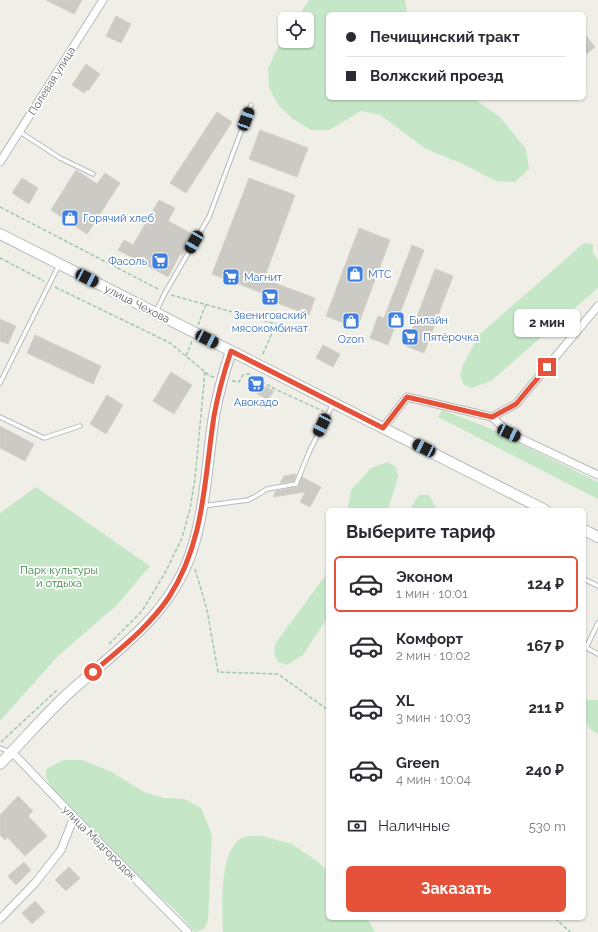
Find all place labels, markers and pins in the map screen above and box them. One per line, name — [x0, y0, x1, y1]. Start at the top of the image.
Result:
shop icon: Горячий хлеб — [60, 208, 80, 228]
place label: Горячий хлеб — [83, 212, 155, 225]
supermarket icon: Фасоль — [150, 251, 170, 271]
place label: Фасоль — [108, 255, 148, 268]
shop icon: МТС — [345, 264, 365, 284]
supermarket icon: Магнит — [221, 267, 241, 287]
place label: МТС — [368, 268, 392, 281]
place label: Магнит — [244, 271, 283, 284]
supermarket icon: Звениговский мясокомбинат — [260, 287, 280, 307]
place label: Звениговский мясокомбинат — [232, 309, 309, 335]
shop icon: Билайн — [386, 310, 406, 330]
shop icon: Ozon — [341, 311, 361, 331]
place label: Билайн — [409, 314, 448, 327]
supermarket icon: Пятёрочка — [400, 327, 420, 347]
place label: Пятёрочка — [423, 331, 479, 344]
place label: Ozon — [338, 333, 364, 346]
supermarket icon: Авокадо — [246, 374, 266, 394]
place label: Авокадо — [234, 396, 279, 409]

